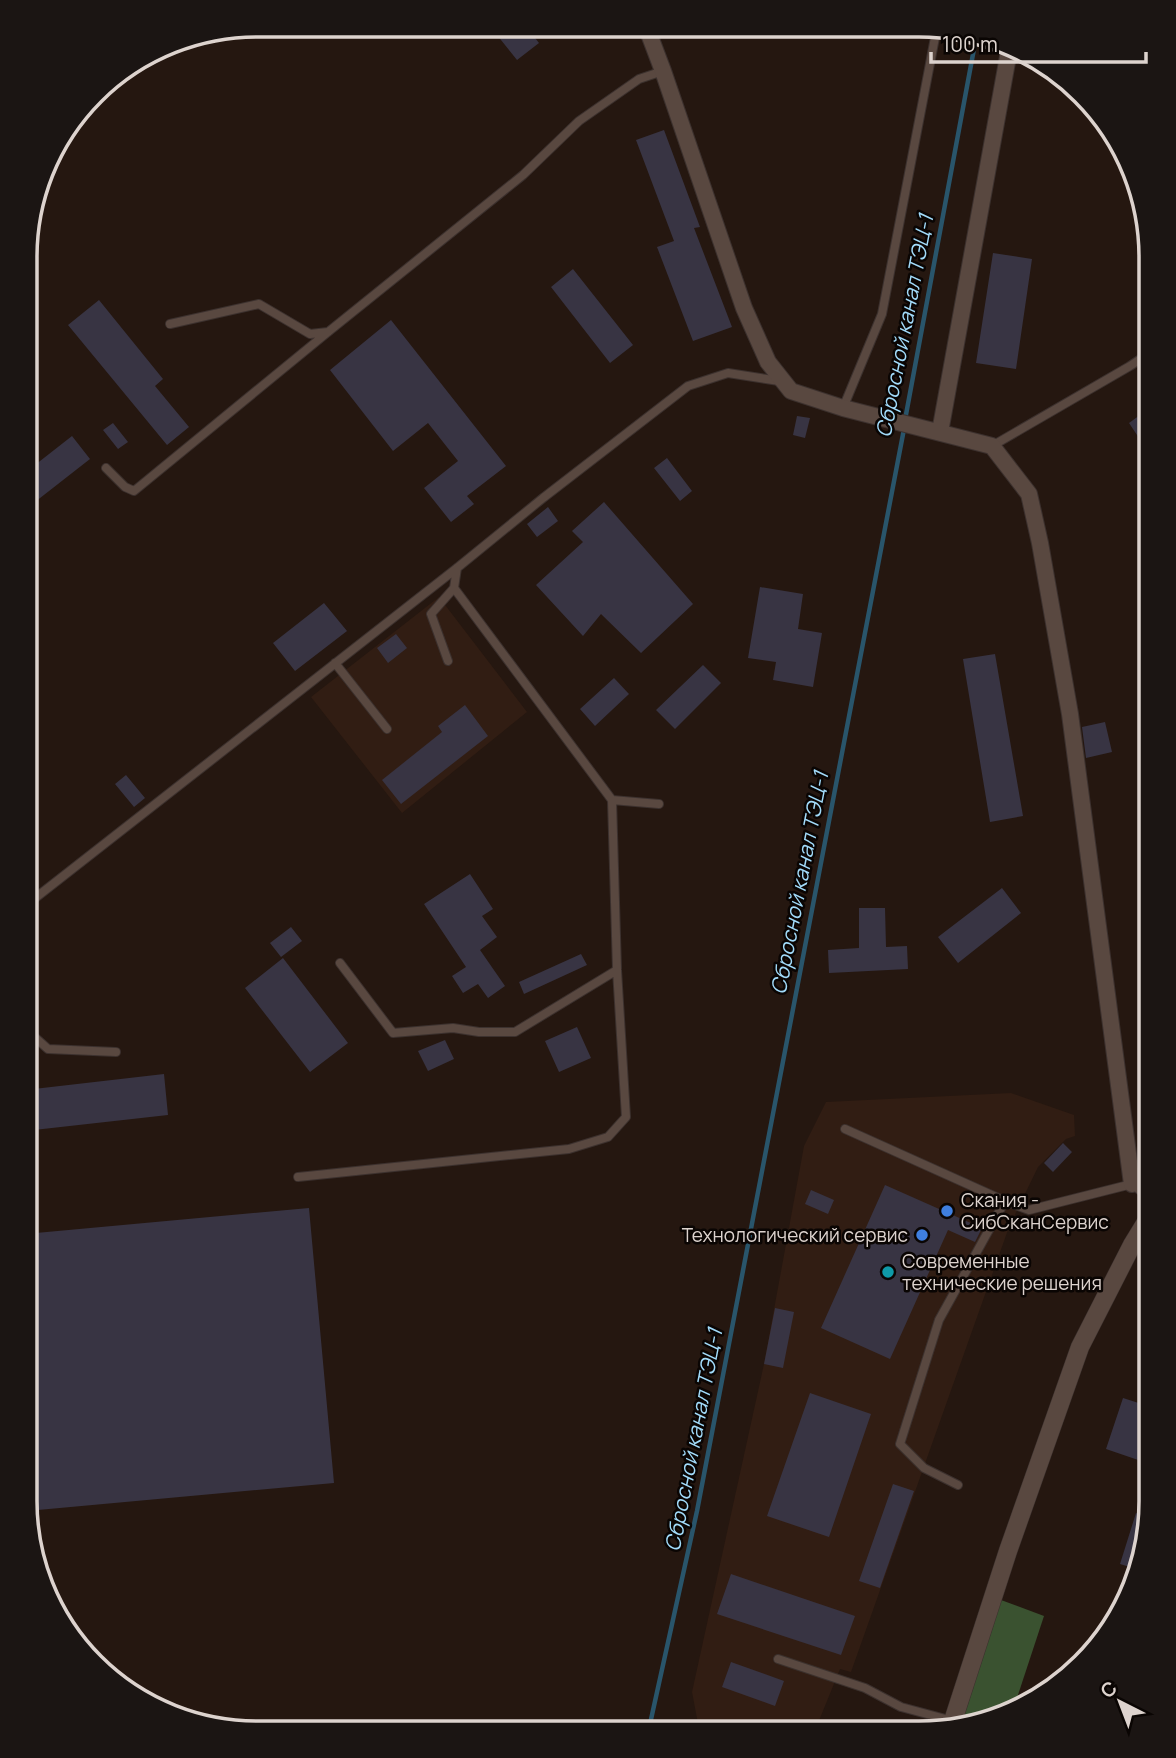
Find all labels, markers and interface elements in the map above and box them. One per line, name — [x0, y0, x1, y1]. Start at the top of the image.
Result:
scale bar — [931, 21, 1146, 65]
text: 100 m — [942, 30, 998, 58]
water label: Сбросной канал ТЭЦ-1 — [869, 210, 940, 440]
water label: Сбросной канал ТЭЦ-1 — [764, 767, 835, 997]
place label: Скания - СибСканСервис — [961, 1187, 1109, 1235]
marker: Скания - СибСканСервис — [939, 1203, 955, 1219]
place label: Технологический сервис — [682, 1222, 908, 1248]
marker: Технологический сервис — [914, 1227, 930, 1243]
place label: Современные технические решения — [902, 1248, 1102, 1296]
marker: Современные технические решения — [880, 1264, 896, 1280]
water label: Сбросной канал ТЭЦ-1 — [658, 1324, 729, 1554]
north arrow — [1085, 1667, 1155, 1737]
text: С — [1095, 1675, 1123, 1704]

